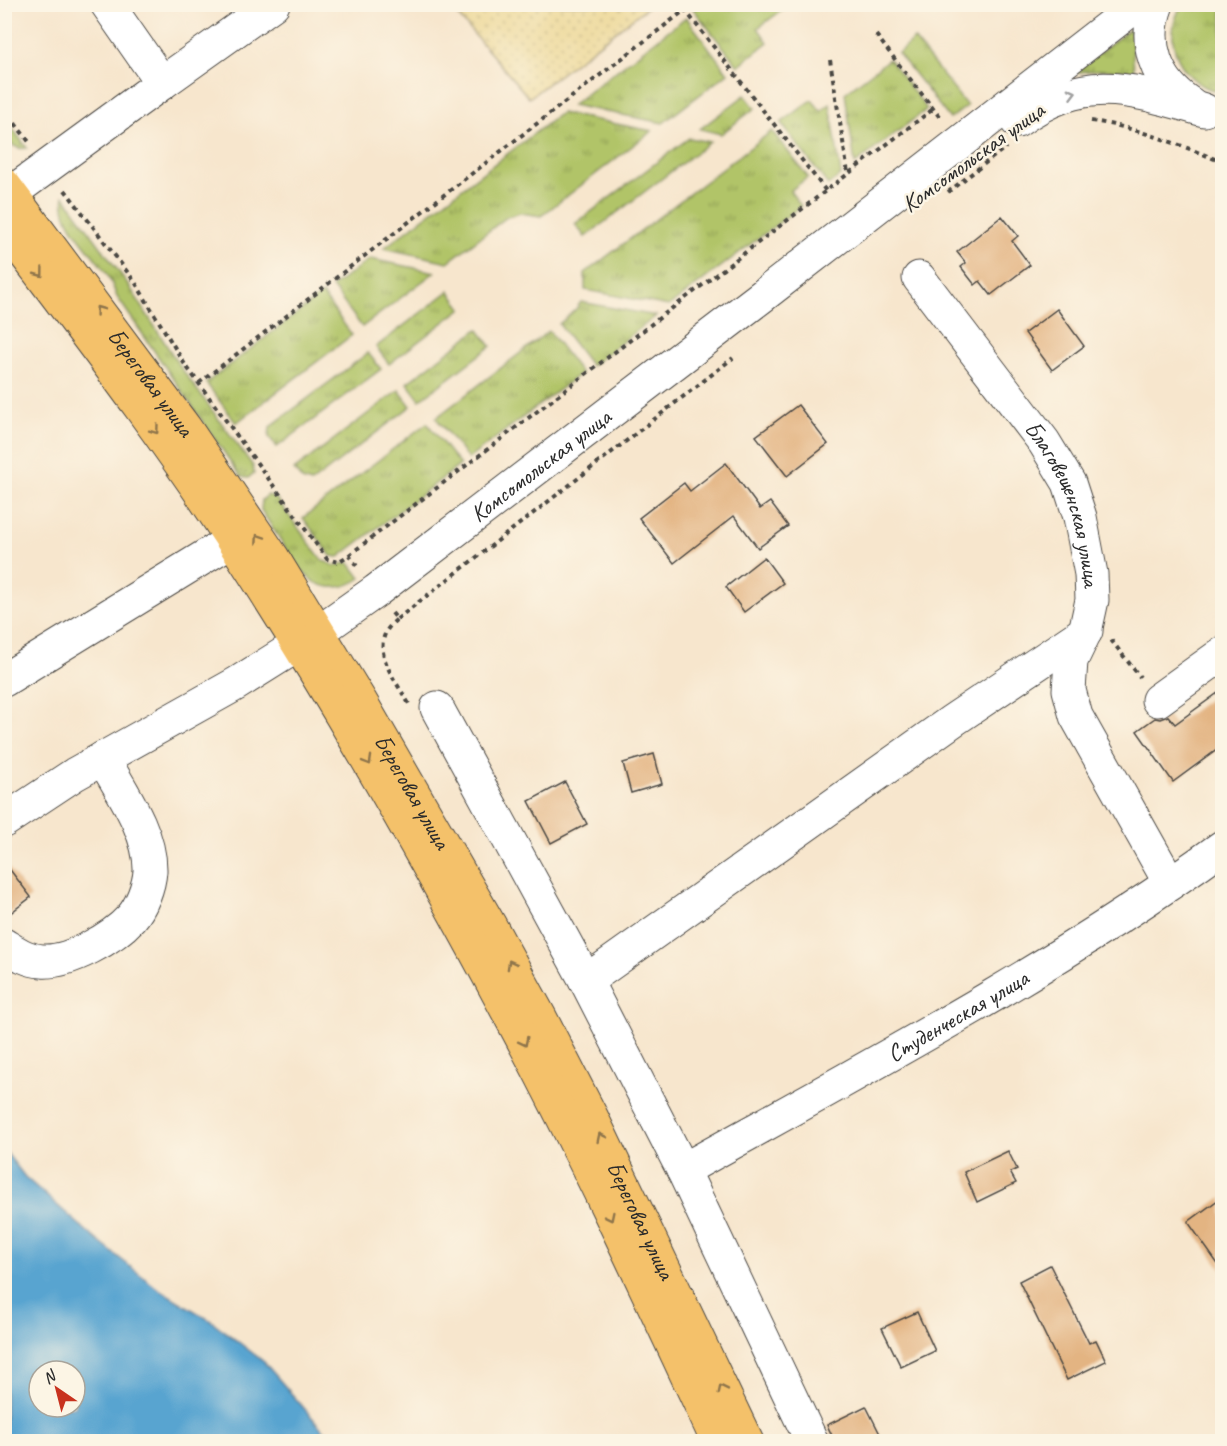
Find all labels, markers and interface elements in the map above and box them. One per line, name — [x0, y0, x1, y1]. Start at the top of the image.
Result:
one-way arrow — [1066, 88, 1077, 100]
street label: Комсомольская улица — [896, 94, 1051, 219]
one-way arrow — [32, 266, 43, 277]
one-way arrow — [95, 306, 106, 317]
street label: Береговая улица — [101, 322, 202, 443]
street label: Комсомольская улица — [464, 401, 618, 529]
street label: Благовещенская улица — [1018, 414, 1107, 590]
one-way arrow — [148, 423, 159, 434]
one-way arrow — [255, 534, 267, 544]
street label: Береговая улица — [368, 729, 458, 855]
one-way arrow — [360, 755, 372, 765]
one-way arrow — [507, 960, 518, 970]
street label: Студенческая улица — [882, 962, 1035, 1069]
one-way arrow — [516, 1036, 528, 1047]
one-way arrow — [597, 1132, 609, 1143]
street label: Береговая улица — [600, 1156, 683, 1286]
one-way arrow — [603, 1210, 615, 1221]
north arrow — [27, 1359, 87, 1419]
text: N — [39, 1365, 61, 1389]
one-way arrow — [717, 1384, 729, 1395]

